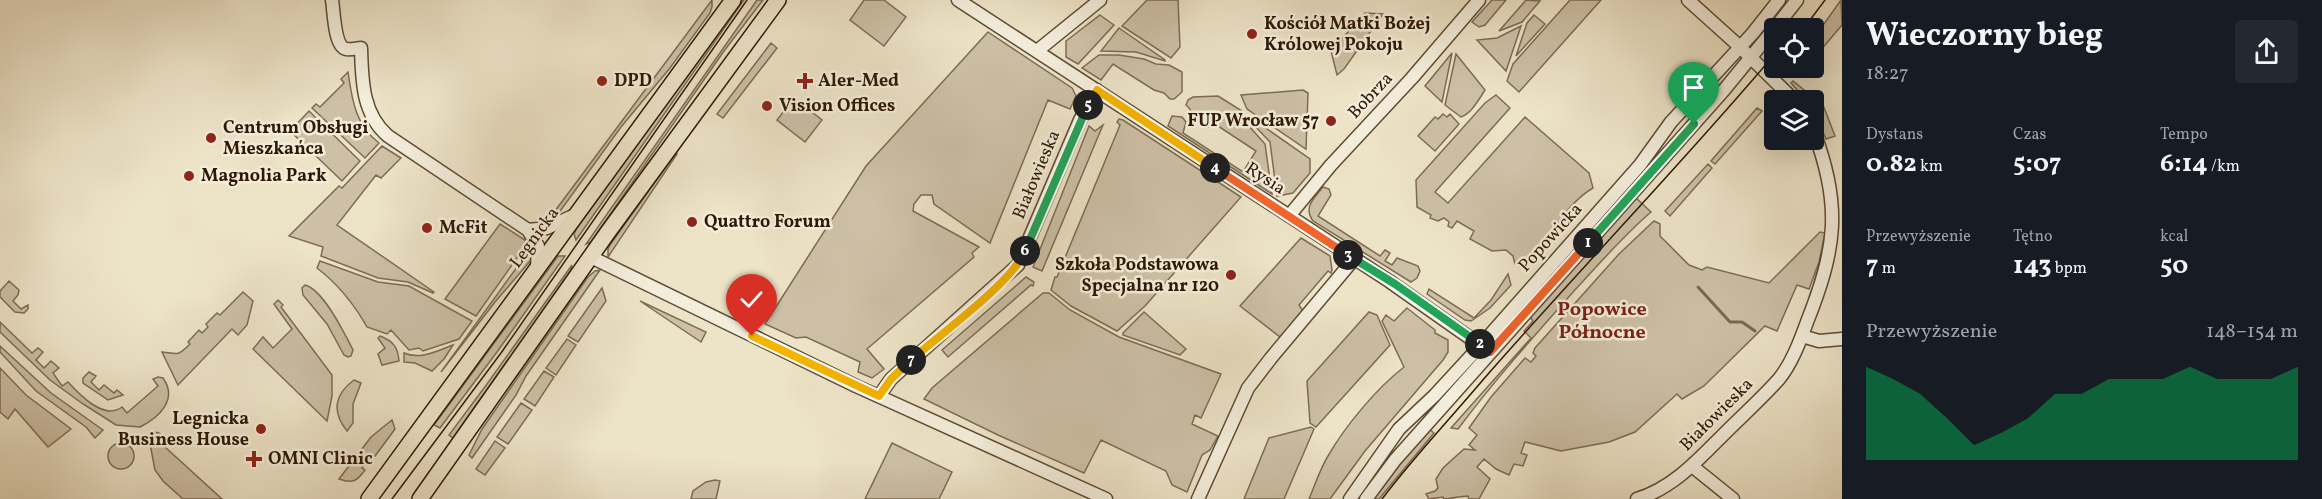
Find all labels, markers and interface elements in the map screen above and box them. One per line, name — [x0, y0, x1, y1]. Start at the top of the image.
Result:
place label: Kościół Matki Bożej Królowej Pokoju — [1264, 12, 1430, 58]
text: Wieczorny bieg — [1866, 14, 2103, 60]
map controls — [1764, 18, 1824, 150]
button: locate — [1764, 18, 1824, 78]
button: share — [2235, 20, 2298, 83]
marker: Kościół Matki Bożej Królowej Pokoju — [1245, 27, 1259, 41]
text: 18:27 — [1866, 60, 1909, 88]
pin — [1668, 62, 1719, 124]
street label: Bobrza — [1343, 67, 1399, 125]
place label: DPD — [614, 69, 652, 94]
place label: Aler-Med — [818, 69, 899, 94]
icon: arrive — [1677, 71, 1710, 104]
marker: Aler-Med — [796, 72, 814, 90]
marker: DPD — [595, 74, 609, 88]
pin: 5 — [1073, 90, 1103, 120]
button: layers — [1764, 90, 1824, 150]
place label: Vision Offices — [779, 94, 895, 119]
text: 5 — [1084, 94, 1092, 116]
marker: Vision Offices — [760, 99, 774, 113]
place label: FUP Wrocław 57 — [1187, 109, 1319, 134]
marker: FUP Wrocław 57 — [1324, 114, 1338, 128]
place label: Centrum Obsługi Mieszkańca — [223, 116, 369, 162]
text: Dystans — [1866, 124, 1923, 146]
text: Czas — [2013, 124, 2046, 146]
text: Tempo — [2160, 124, 2208, 146]
street label: Białowieska — [1007, 126, 1067, 223]
marker: Centrum Obsługi Mieszkańca — [204, 131, 218, 145]
text: 0.82 — [1866, 146, 1917, 182]
text: 5:07 — [2013, 146, 2061, 182]
text: 6:14 — [2160, 146, 2208, 182]
pin: 4 — [1200, 153, 1230, 183]
text: km — [1917, 156, 1943, 178]
text: /km — [2208, 156, 2240, 178]
text: 4 — [1210, 157, 1220, 179]
street label: Rysia — [1240, 157, 1290, 201]
place label: Magnolia Park — [201, 164, 327, 189]
marker: Magnolia Park — [182, 169, 196, 183]
street label: Popowicka — [1513, 198, 1589, 278]
street label: Legnicka — [504, 202, 566, 274]
place label: Quattro Forum — [704, 210, 831, 235]
marker: Quattro Forum — [685, 215, 699, 229]
place label: McFit — [439, 216, 488, 241]
marker: McFit — [420, 221, 434, 235]
text: Przewyższenie — [1866, 226, 1971, 248]
text: Tętno — [2013, 226, 2053, 248]
text: kcal — [2160, 226, 2188, 248]
pin: 1 — [1573, 228, 1603, 258]
text: 1 — [1585, 232, 1591, 254]
pin: 6 — [1010, 236, 1040, 266]
text: 6 — [1021, 240, 1029, 262]
pin: 3 — [1333, 240, 1363, 270]
text: 3 — [1344, 244, 1352, 266]
text: 7 — [1866, 248, 1878, 284]
text: 143 — [2013, 248, 2052, 284]
text: 50 — [2160, 248, 2188, 284]
place label: Szkoła Podstawowa Specjalna nr 120 — [1055, 253, 1219, 299]
text: m — [1878, 258, 1896, 280]
text: bpm — [2052, 258, 2087, 280]
marker: Szkoła Podstawowa Specjalna nr 120 — [1224, 268, 1238, 282]
pin — [726, 274, 777, 336]
icon: check — [735, 283, 768, 316]
district label: Popowice Północne — [1557, 296, 1647, 347]
text: Przewyższenie — [1866, 318, 1997, 346]
text: 148–154 m — [2206, 318, 2298, 346]
pin: 2 — [1465, 329, 1495, 359]
text: 2 — [1476, 333, 1484, 355]
pin: 7 — [896, 345, 926, 375]
text: 7 — [907, 349, 915, 371]
street label: Białowieska — [1675, 373, 1759, 457]
place label: Legnicka Business House — [118, 407, 249, 453]
marker: Legnicka Business House — [254, 422, 268, 436]
place label: OMNI Clinic — [268, 447, 373, 472]
marker: OMNI Clinic — [245, 450, 263, 468]

